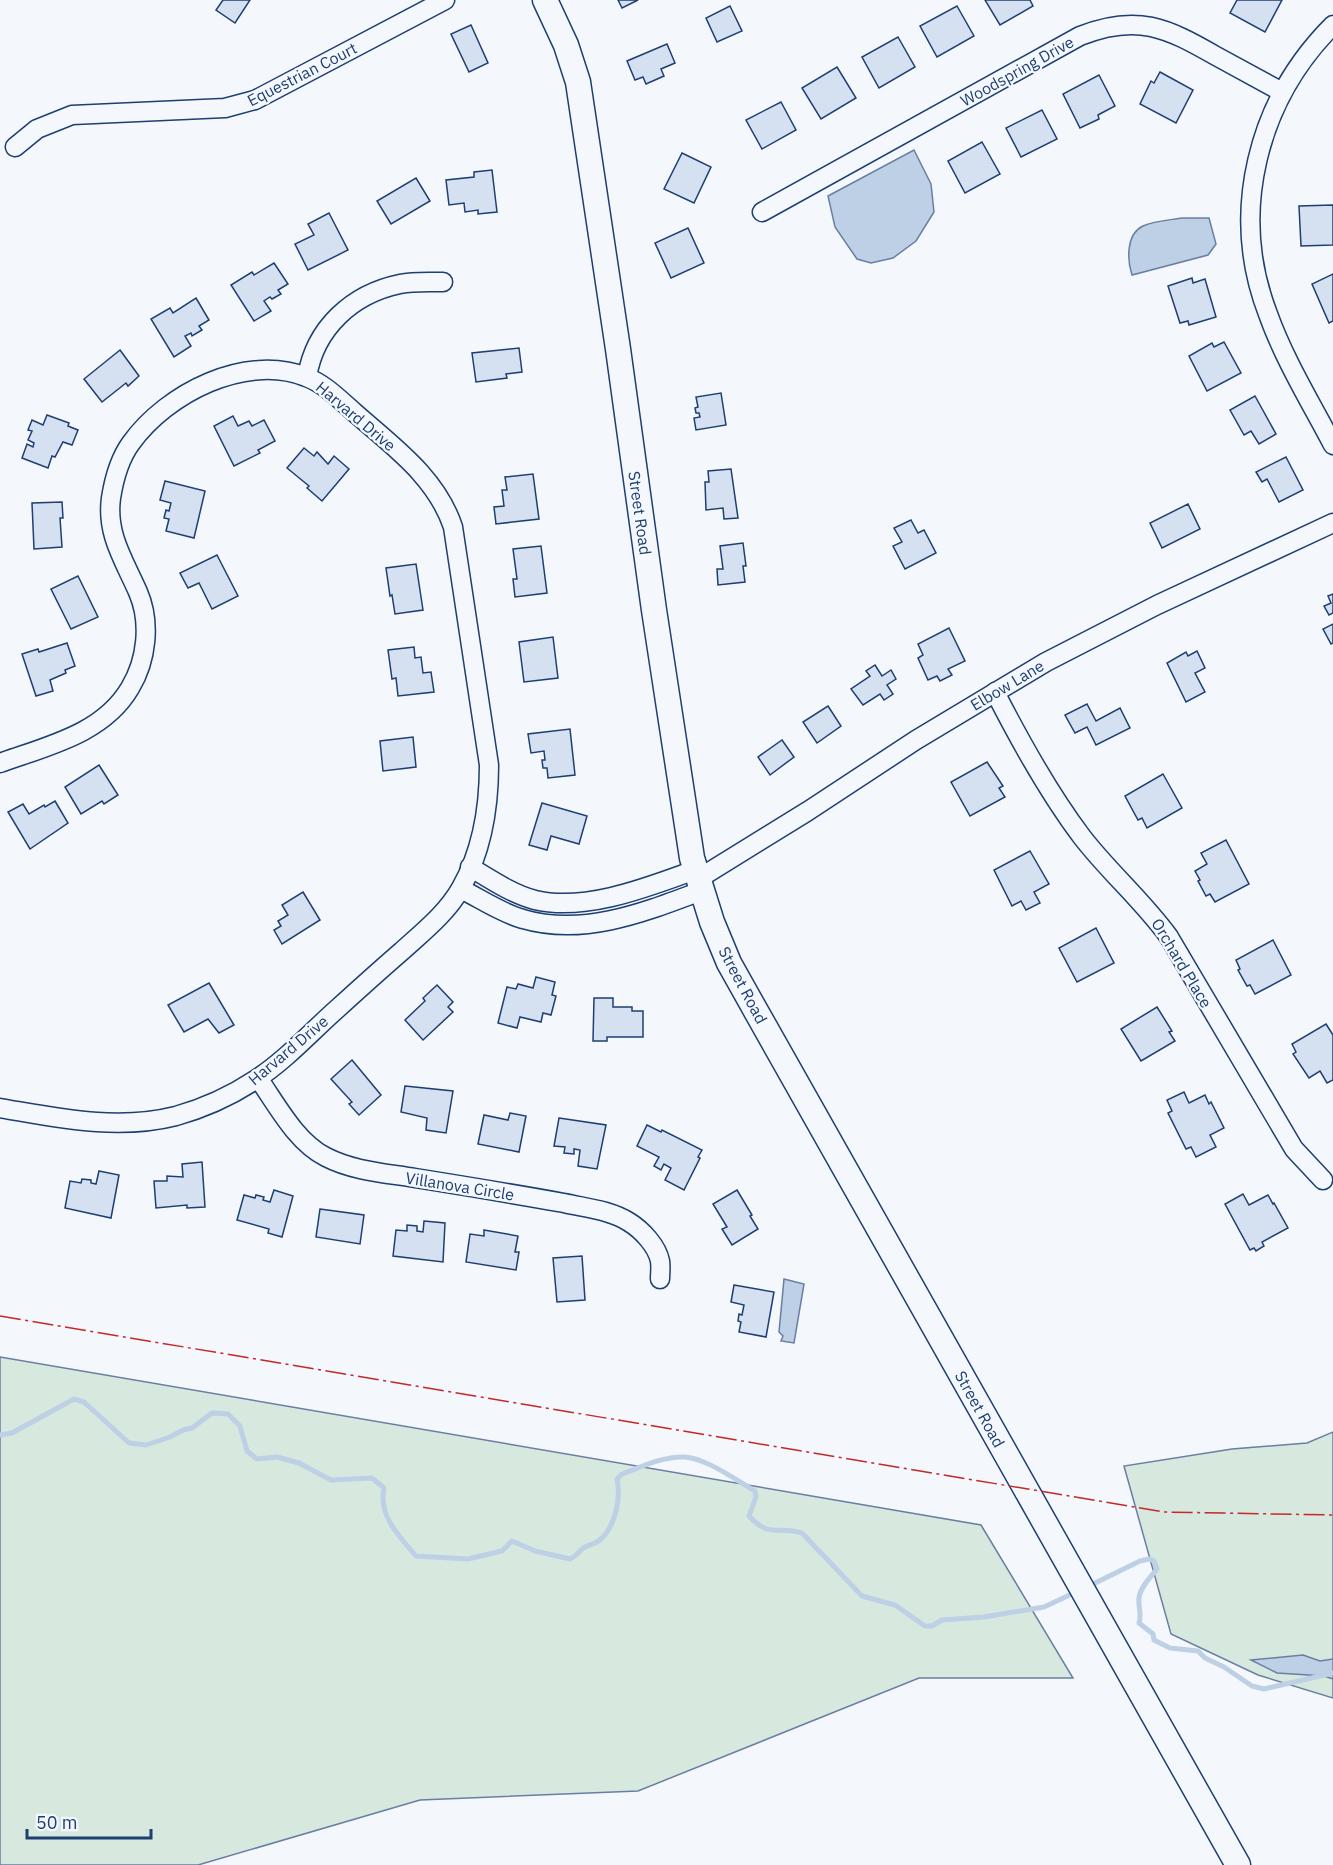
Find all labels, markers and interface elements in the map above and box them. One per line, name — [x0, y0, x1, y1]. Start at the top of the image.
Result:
street label: Woodspring Drive — [957, 31, 1077, 110]
street label: Equestrian Court — [244, 38, 360, 110]
street label: Harvard Drive — [312, 377, 400, 455]
street label: Street Road — [624, 470, 656, 556]
street label: Elbow Lane — [967, 655, 1048, 715]
street label: Orchard Place — [1147, 915, 1217, 1012]
street label: Street Road — [714, 943, 772, 1027]
street label: Harvard Drive — [244, 1011, 332, 1089]
street label: Villanova Circle — [404, 1168, 516, 1204]
street label: Street Road — [951, 1367, 1009, 1451]
scale bar — [27, 1802, 152, 1840]
text: 50 m — [36, 1811, 78, 1834]

